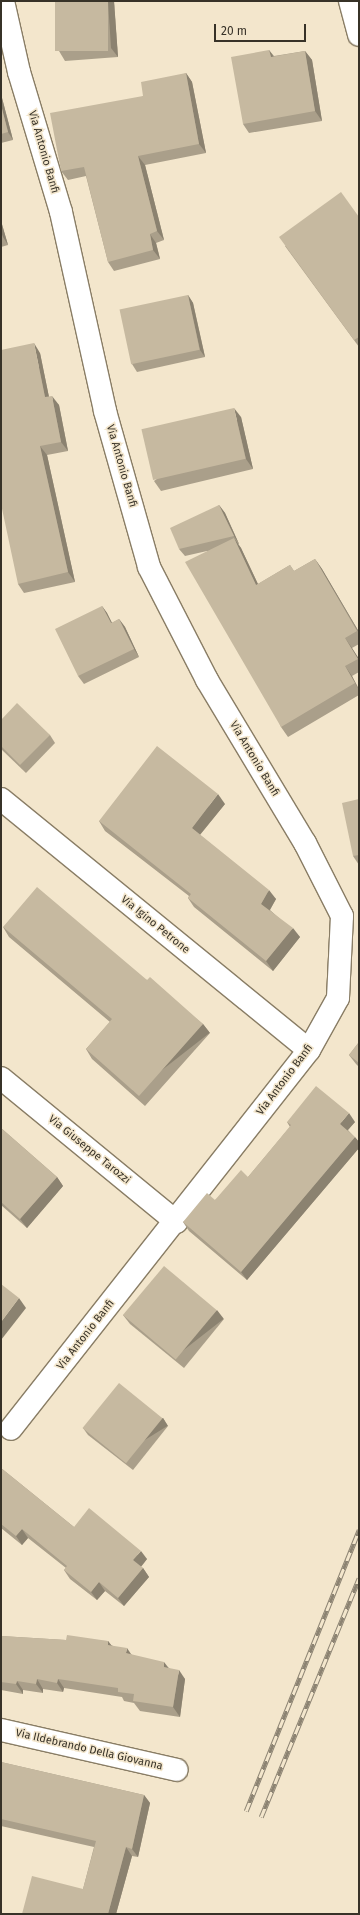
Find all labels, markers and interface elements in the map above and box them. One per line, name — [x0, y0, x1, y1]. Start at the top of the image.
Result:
scale bar — [216, 16, 308, 42]
text: 20 m — [221, 24, 247, 38]
street label: Via Antonio Banfi — [25, 109, 61, 195]
street label: Via Antonio Banfi — [103, 423, 139, 509]
street label: Via Antonio Banfi — [226, 719, 282, 799]
street label: Via Igino Petrone — [118, 893, 192, 957]
street label: Via Antonio Banfi — [254, 1042, 316, 1118]
street label: Via Giuseppe Tarozzi — [45, 1113, 133, 1187]
street label: Via Antonio Banfi — [55, 1297, 117, 1373]
street label: Via Ildebrando Della Giovanna — [14, 1727, 164, 1773]

